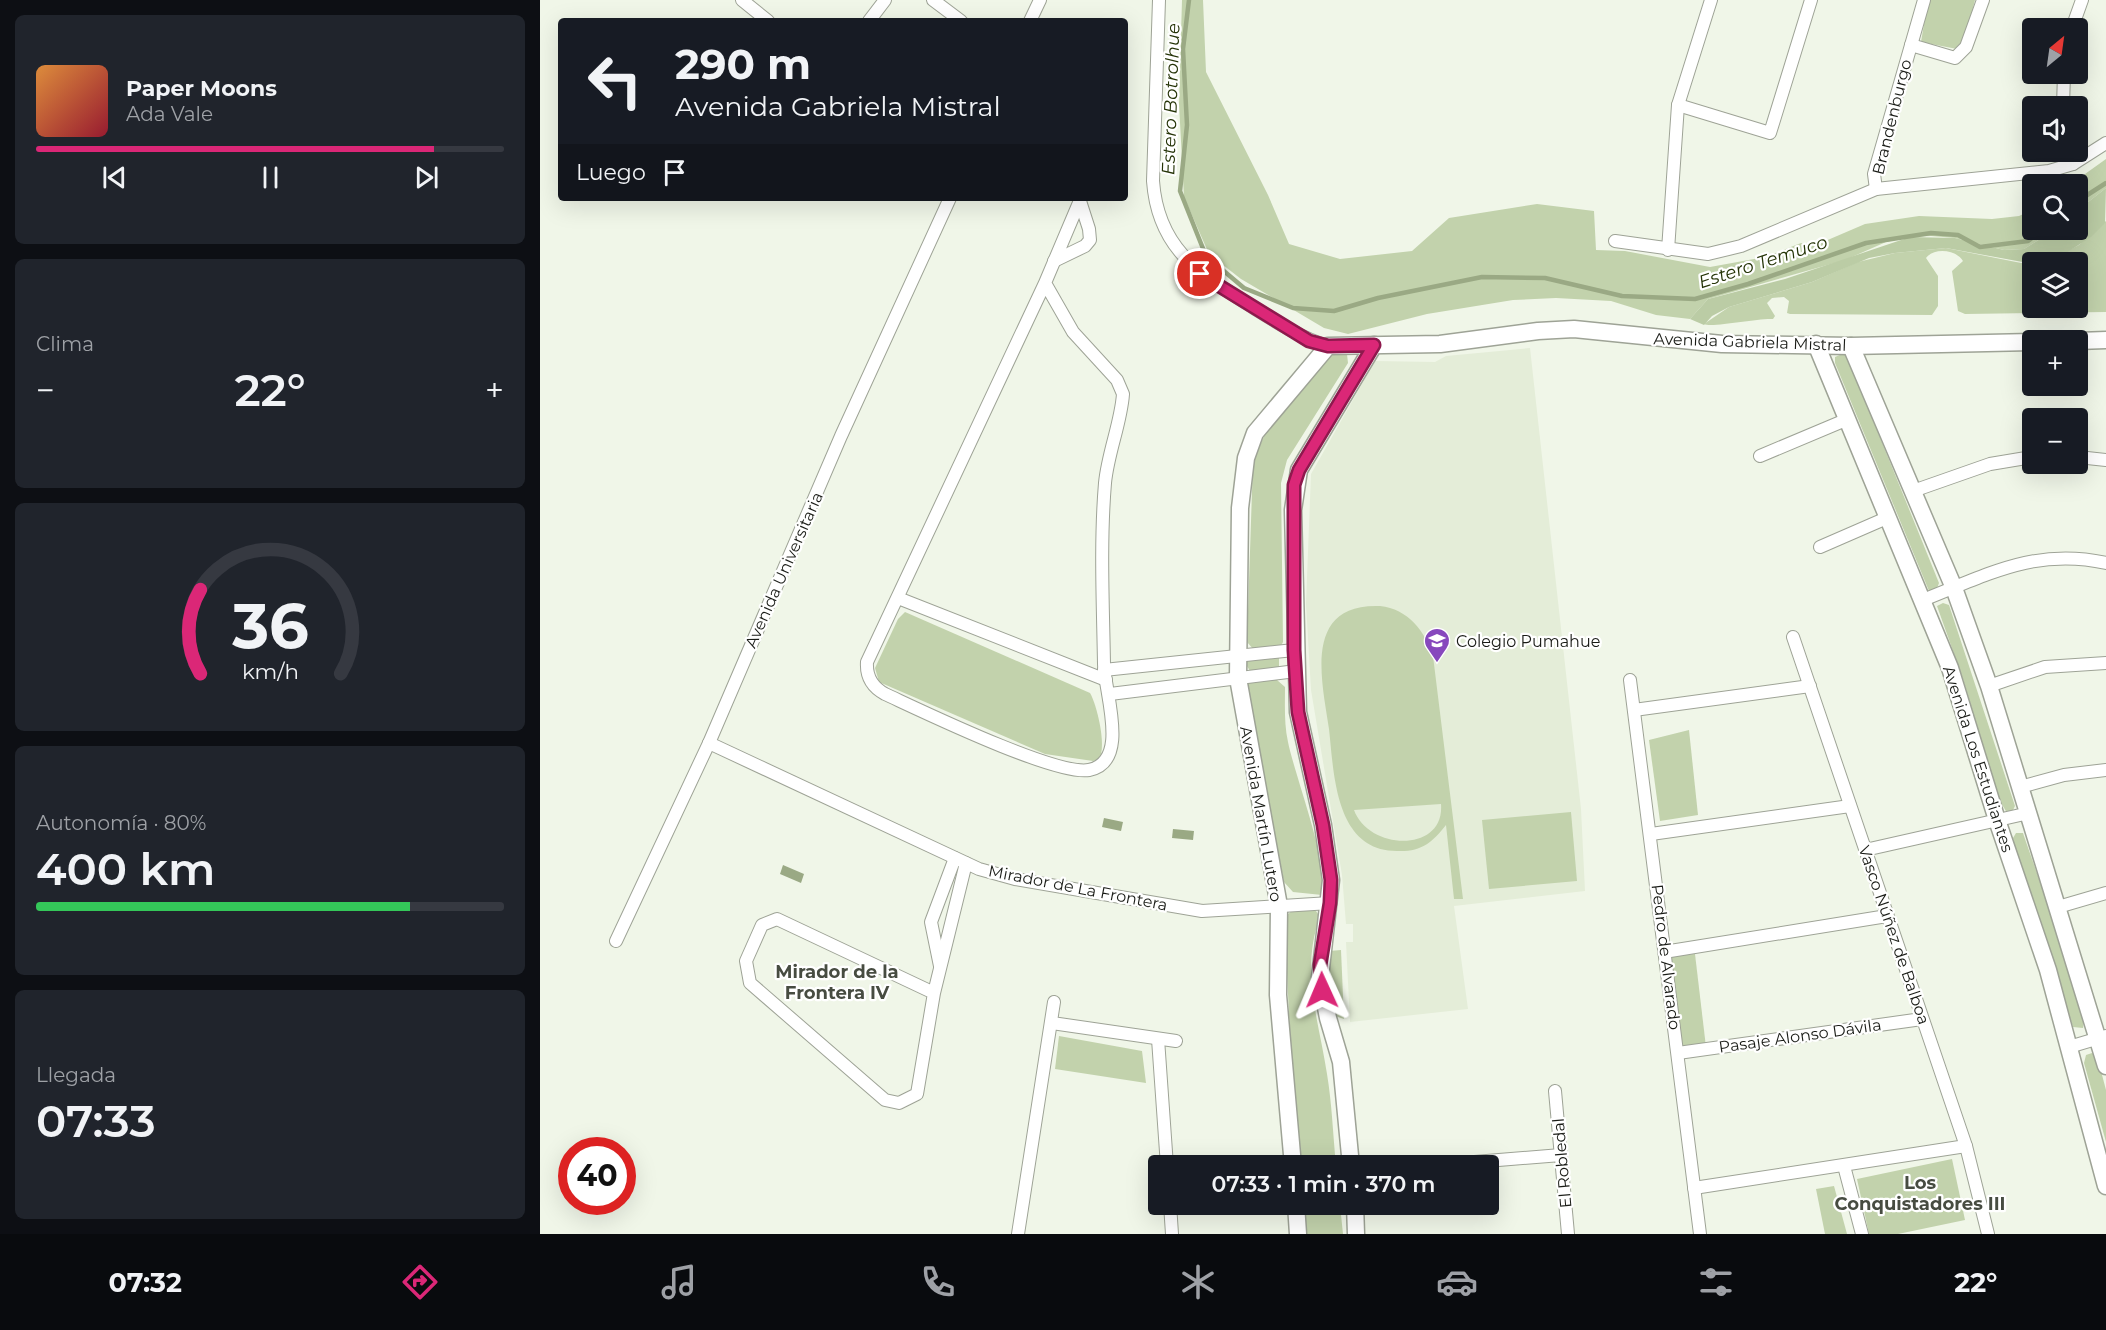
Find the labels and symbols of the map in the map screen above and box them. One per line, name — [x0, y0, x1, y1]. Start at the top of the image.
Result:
north arrow — [2022, 18, 2088, 84]
water label: Estero Botrolhue — [1157, 23, 1185, 175]
street label: Brandenburgo — [1868, 57, 1916, 177]
water label: Estero Temuco — [1696, 231, 1830, 293]
pin — [1174, 248, 1225, 299]
street label: Avenida Gabriela Mistral — [1653, 329, 1847, 355]
street label: Avenida Universitaria — [741, 489, 827, 651]
school or university icon: Colegio Pumahue — [1422, 626, 1452, 664]
place label: Colegio Pumahue — [1456, 632, 1600, 651]
street label: Avenida Los Estudiantes — [1939, 663, 2017, 855]
street label: Avenida Martín Lutero — [1236, 725, 1286, 903]
street label: Vasco Núñez de Balboa — [1854, 843, 1934, 1027]
street label: Mirador de La Frontera — [987, 861, 1169, 915]
street label: Pedro de Alvarado — [1648, 883, 1684, 1031]
position arrow — [1290, 958, 1354, 1022]
district label: Mirador de la Frontera IV — [775, 961, 899, 1004]
street label: Pasaje Alonso Dávila — [1717, 1015, 1883, 1057]
street label: El Robledal — [1549, 1117, 1575, 1209]
speed limit sign: 40 — [558, 1137, 636, 1215]
district label: Los Conquistadores III — [1834, 1172, 2006, 1215]

